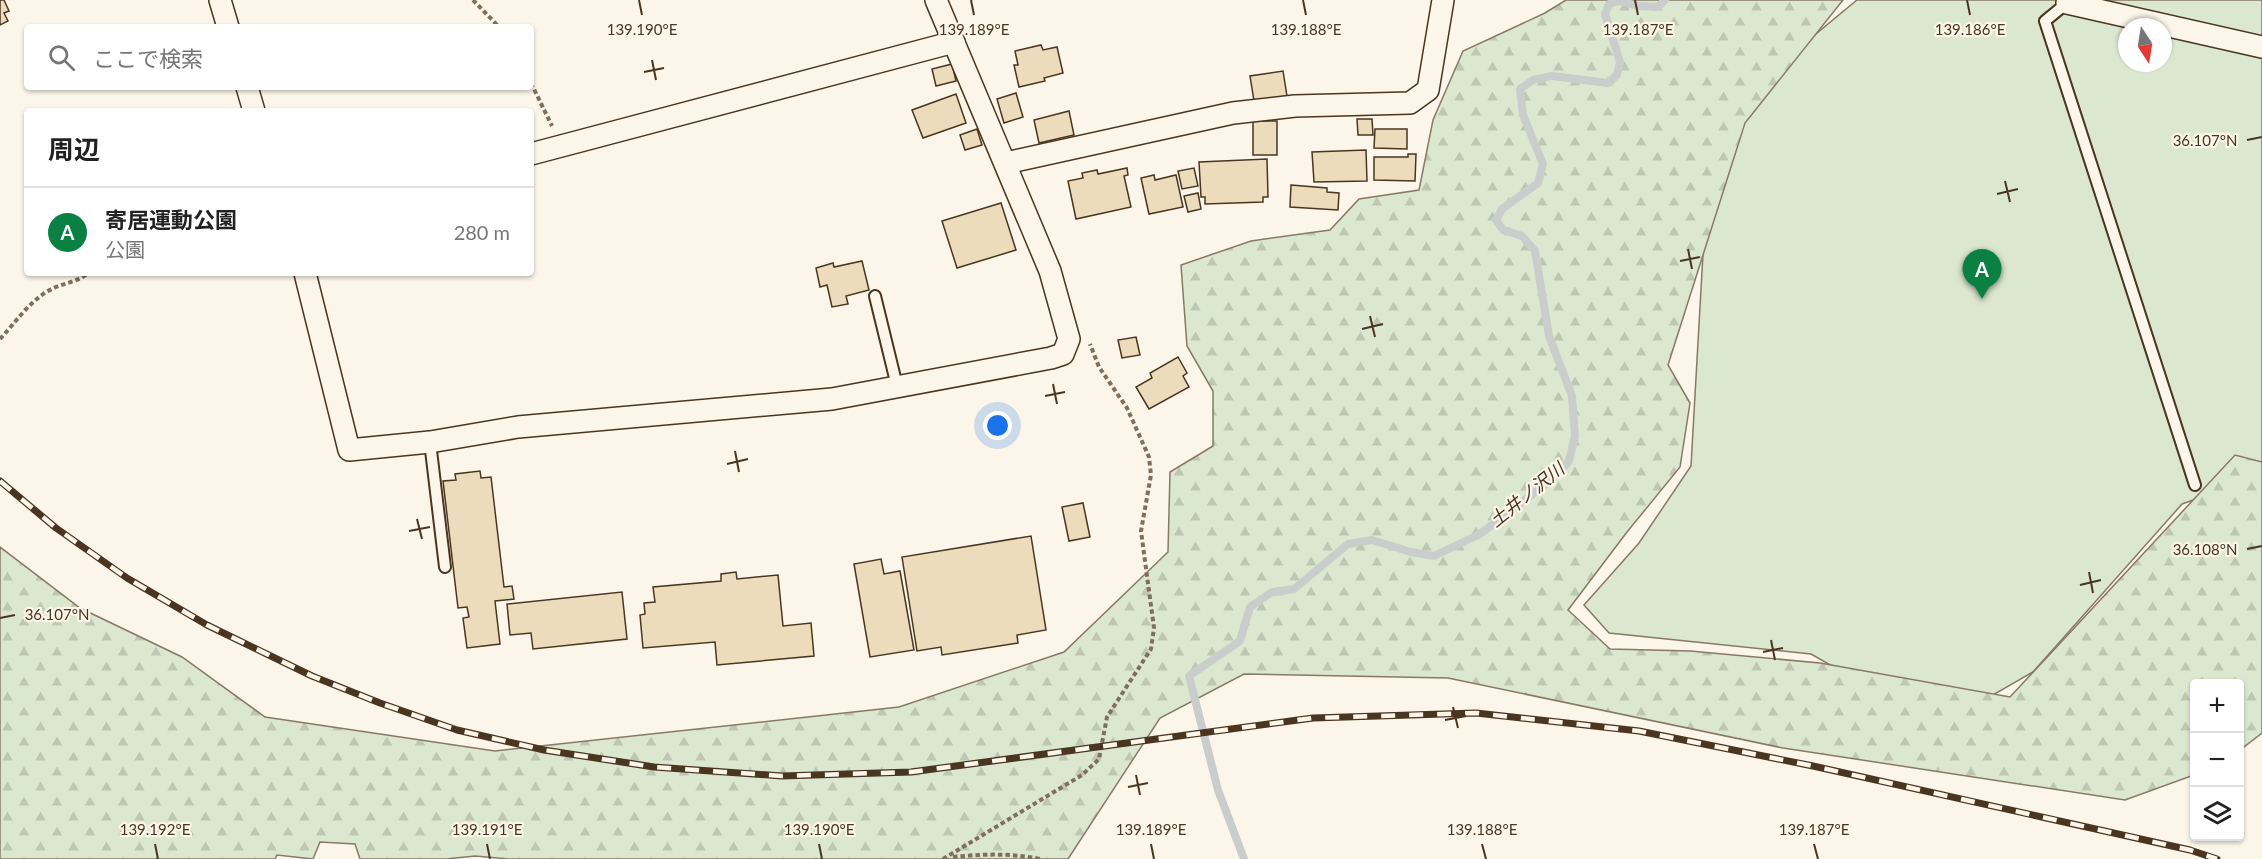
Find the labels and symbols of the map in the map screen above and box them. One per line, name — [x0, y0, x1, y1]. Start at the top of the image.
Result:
north arrow — [2118, 18, 2172, 72]
text: 139.190°E — [607, 20, 677, 38]
text: 139.189°E — [939, 20, 1009, 38]
text: 139.188°E — [1271, 20, 1341, 38]
text: 139.187°E — [1603, 20, 1673, 38]
text: 139.186°E — [1935, 20, 2005, 38]
text: 36.107°N — [2173, 131, 2237, 149]
pin: A — [1962, 250, 2002, 299]
your location — [983, 411, 1012, 440]
water label: 土井ノ沢川 — [1484, 456, 1570, 531]
text: 36.108°N — [2173, 540, 2237, 558]
text: 36.107°N — [25, 605, 89, 623]
text: 139.192°E — [120, 820, 190, 838]
text: 139.191°E — [452, 820, 522, 838]
text: 139.190°E — [784, 820, 854, 838]
text: 139.189°E — [1116, 820, 1186, 838]
text: 139.188°E — [1447, 820, 1517, 838]
text: 139.187°E — [1779, 820, 1849, 838]

